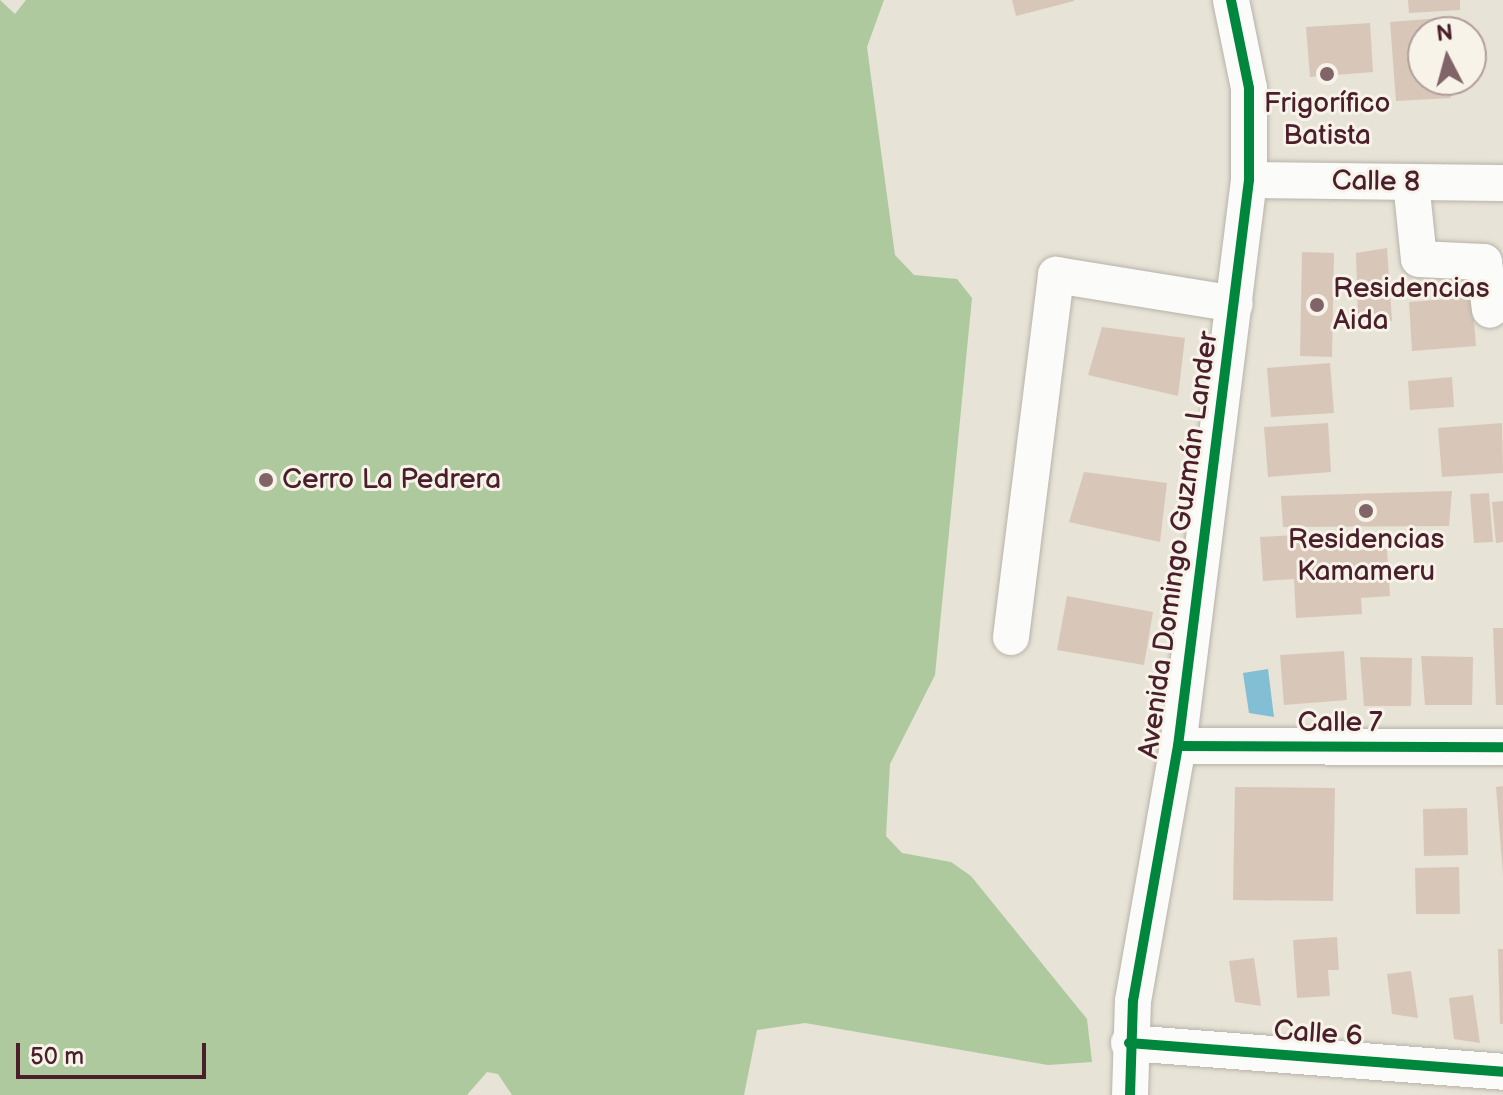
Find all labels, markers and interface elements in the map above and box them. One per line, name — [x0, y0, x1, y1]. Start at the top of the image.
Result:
north arrow — [1407, 16, 1487, 96]
text: N — [1435, 19, 1454, 48]
marker: Frigorífico Batista — [1318, 65, 1336, 83]
place label: Frigorífico Batista — [1264, 87, 1390, 153]
street label: Calle 8 — [1331, 164, 1421, 200]
place label: Residencias Aida — [1333, 272, 1490, 338]
marker: Residencias Aida — [1308, 296, 1326, 314]
street label: Avenida Domingo Guzmán Lander — [1132, 329, 1226, 761]
place label: Cerro La Pedrera — [282, 463, 501, 497]
marker: Cerro La Pedrera — [257, 471, 275, 489]
marker: Residencias Kamameru — [1357, 502, 1375, 520]
place label: Residencias Kamameru — [1288, 523, 1444, 589]
street label: Calle 7 — [1297, 706, 1383, 740]
street label: Calle 6 — [1272, 1014, 1364, 1054]
scale bar — [20, 1027, 210, 1077]
text: 50 m — [30, 1042, 84, 1071]

